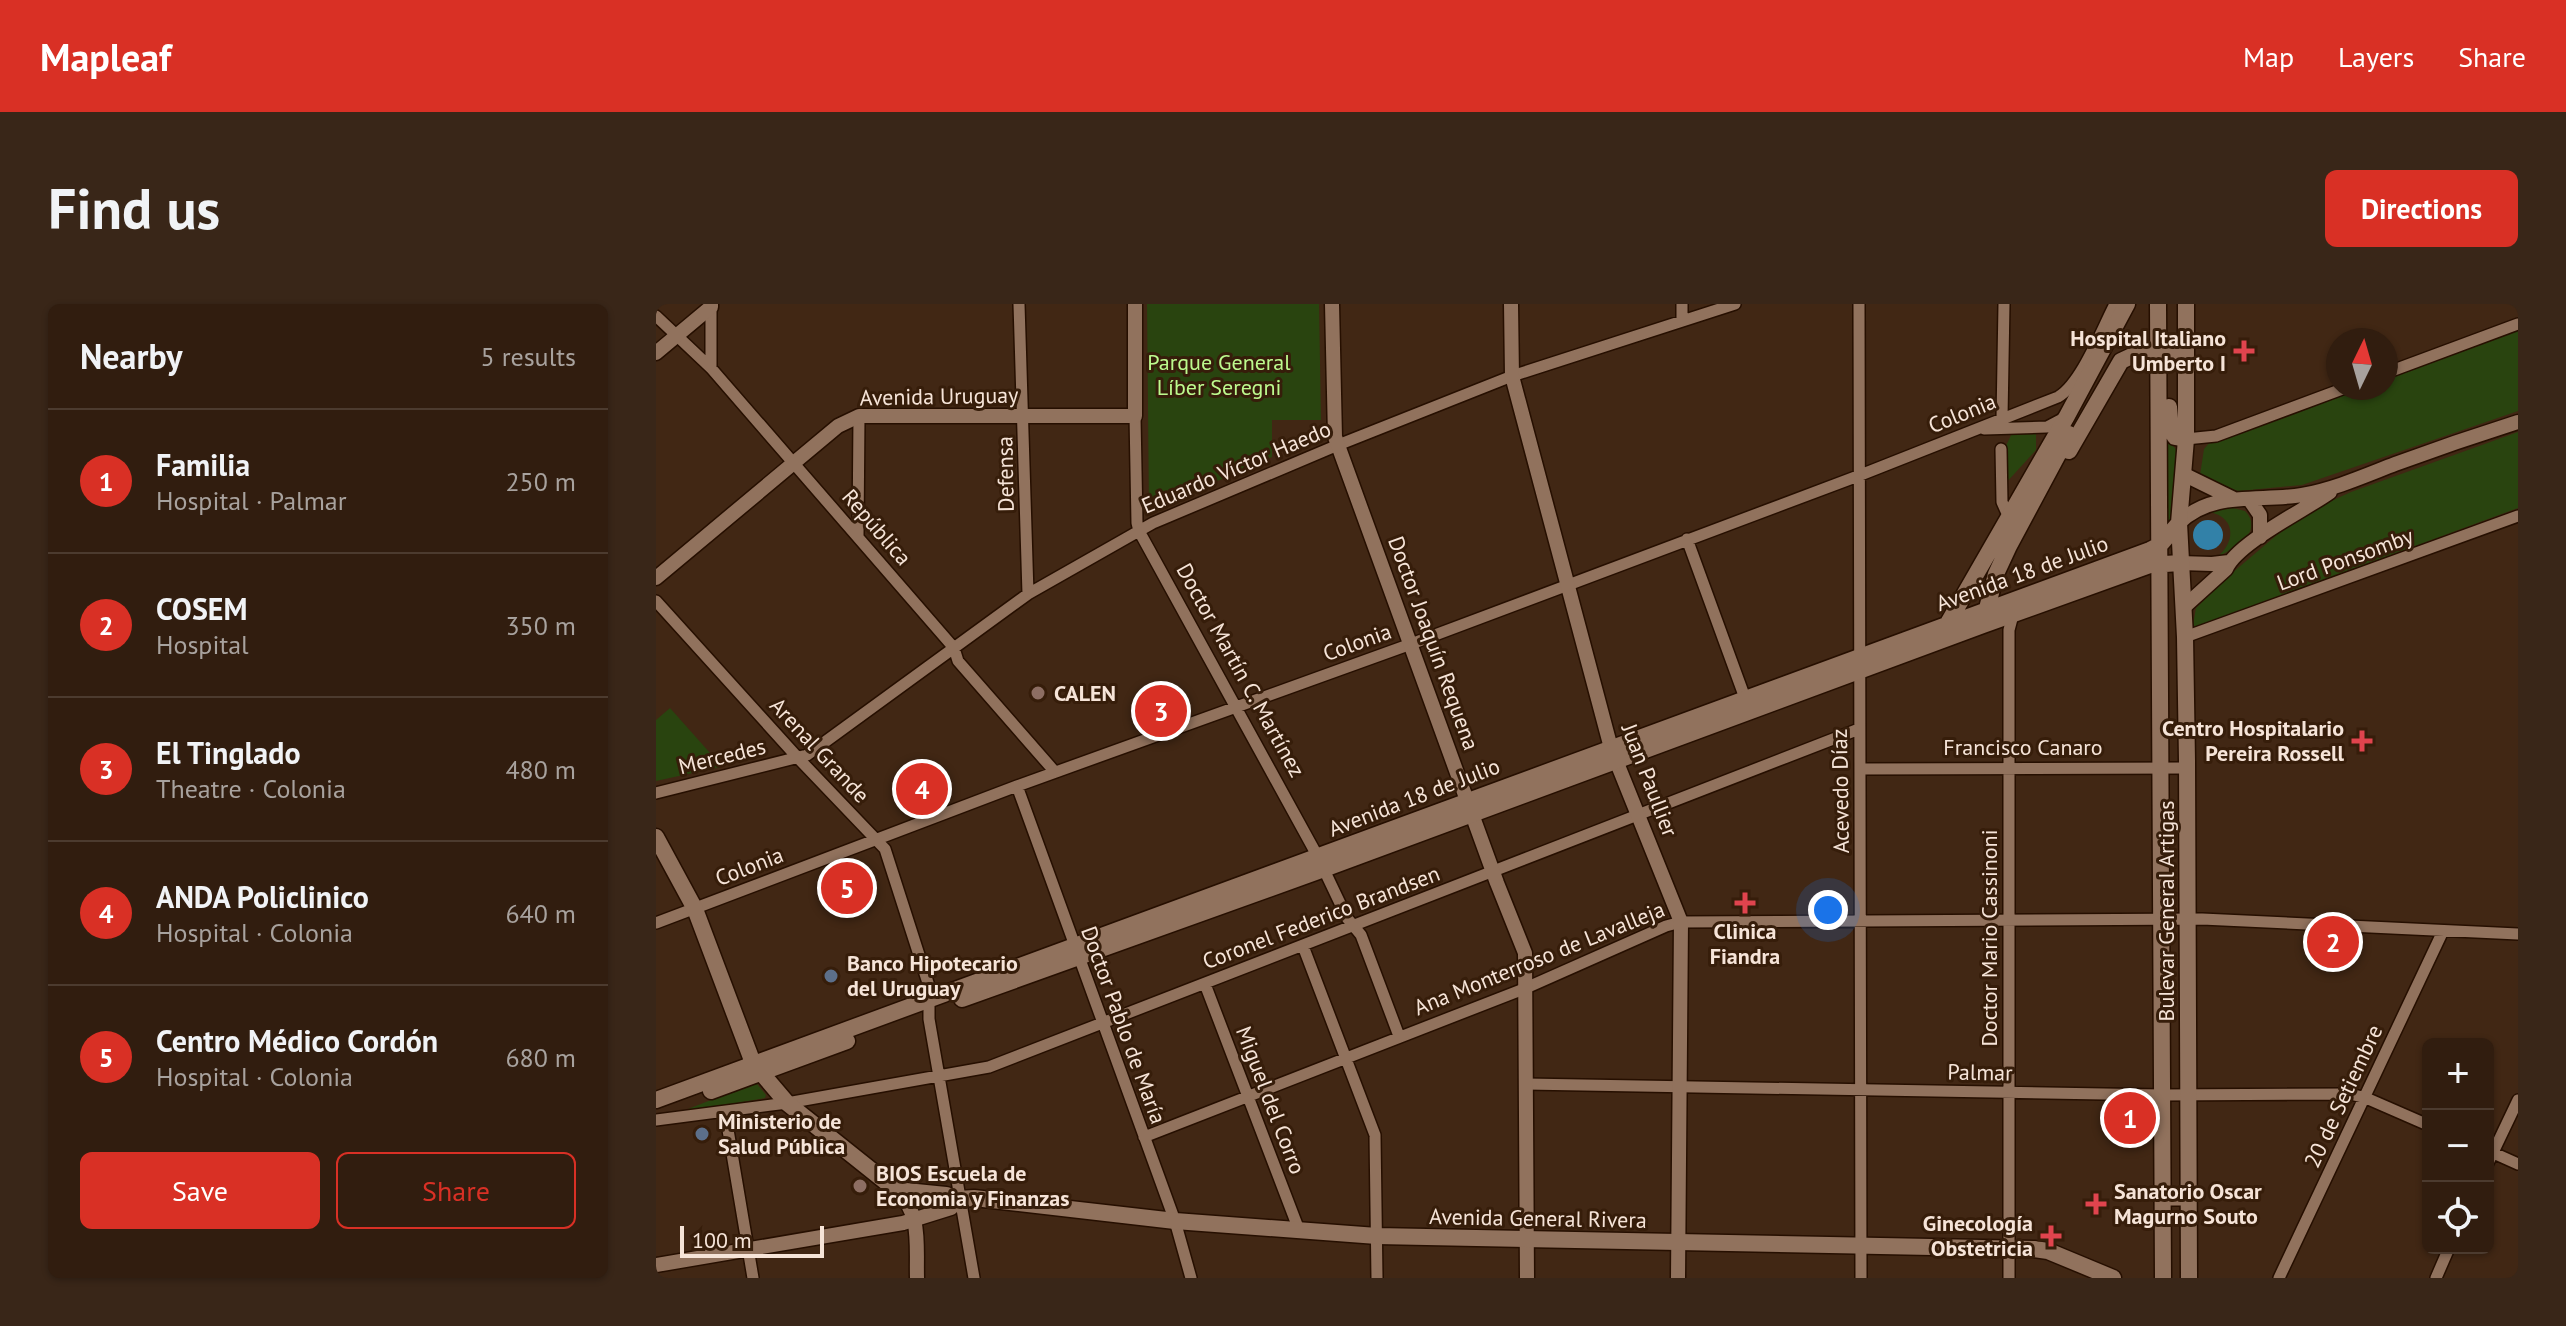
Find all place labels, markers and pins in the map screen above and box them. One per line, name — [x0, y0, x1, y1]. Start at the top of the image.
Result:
place label: Hospital Italiano Umberto I — [2070, 324, 2226, 377]
marker: Hospital Italiano Umberto I — [2233, 340, 2255, 362]
place label: CALEN — [1054, 679, 1116, 707]
pin: 3 — [1135, 681, 1187, 741]
marker: CALEN — [1029, 684, 1047, 702]
place label: Centro Hospitalario Pereira Rossell — [2162, 714, 2345, 767]
marker: Centro Hospitalario Pereira Rossell — [2351, 730, 2373, 752]
pin: 4 — [896, 759, 948, 819]
pin: 5 — [821, 858, 873, 918]
marker: Clinica Fiandra — [1734, 892, 1756, 914]
pin: 2 — [2307, 912, 2359, 972]
place label: Clinica Fiandra — [1710, 917, 1780, 970]
place label: Banco Hipotecario del Uruguay — [847, 949, 1018, 1002]
marker: Banco Hipotecario del Uruguay — [822, 967, 840, 985]
pin: 1 — [2104, 1088, 2156, 1148]
place label: Ministerio de Salud Pública — [718, 1107, 845, 1160]
marker: Ministerio de Salud Pública — [693, 1125, 711, 1143]
place label: BIOS Escuela de Economia y Finanzas — [876, 1159, 1069, 1212]
marker: BIOS Escuela de Economia y Finanzas — [851, 1177, 869, 1195]
place label: Sanatorio Oscar Magurno Souto — [2114, 1177, 2262, 1230]
marker: Sanatorio Oscar Magurno Souto — [2085, 1193, 2107, 1215]
place label: Ginecología Obstetricia — [1923, 1209, 2033, 1262]
marker: Ginecología Obstetricia — [2040, 1225, 2062, 1247]

